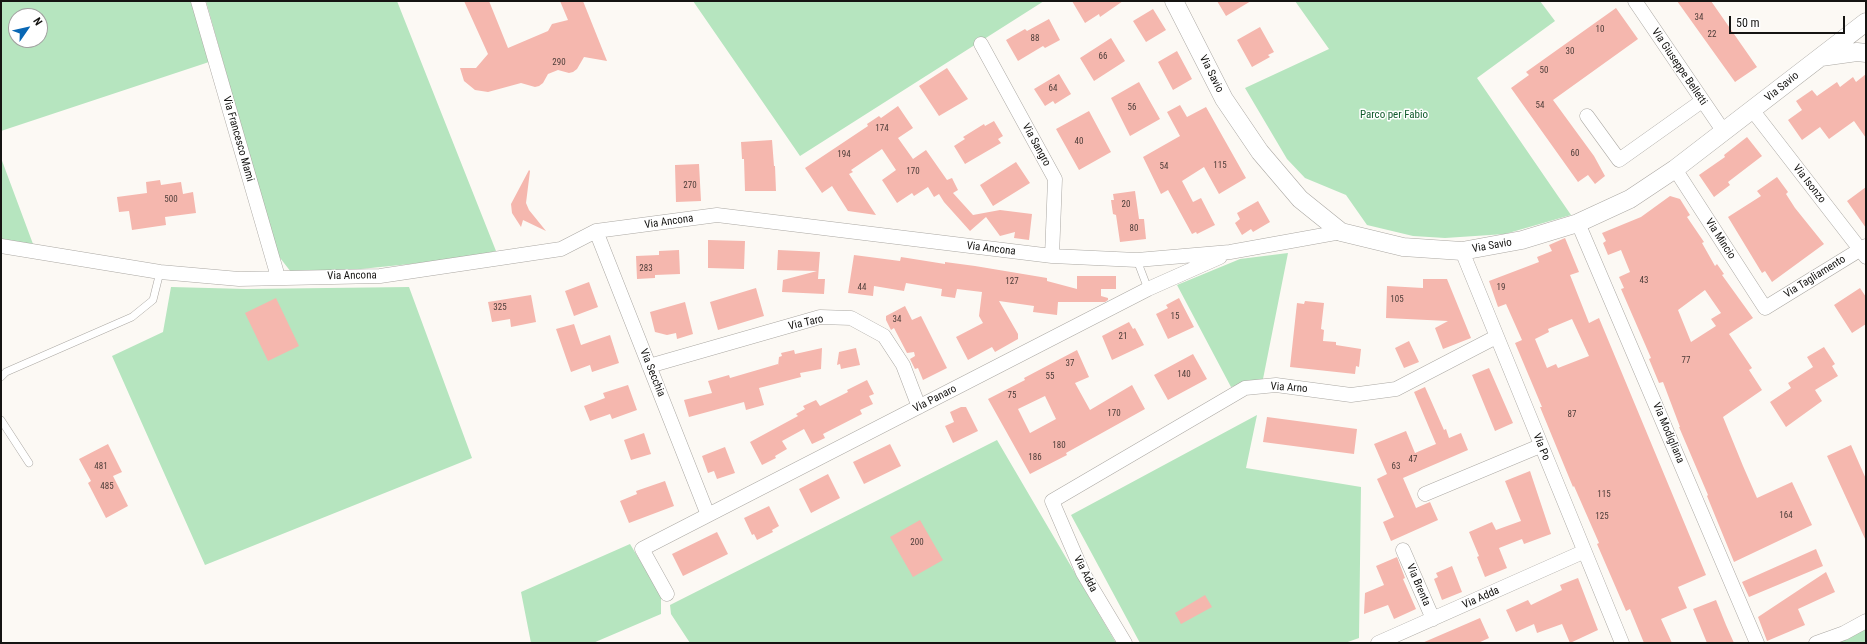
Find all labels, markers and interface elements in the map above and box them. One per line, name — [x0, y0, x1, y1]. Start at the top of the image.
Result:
north arrow — [8, 8, 48, 48]
scale bar — [1731, 8, 1847, 34]
house number: 34 — [1695, 13, 1703, 23]
text: N — [30, 15, 45, 28]
text: 50 m — [1736, 16, 1760, 30]
house number: 10 — [1596, 25, 1604, 35]
street label: Via Giuseppe Belletti — [1648, 26, 1710, 108]
house number: 22 — [1708, 30, 1716, 40]
house number: 88 — [1031, 34, 1039, 44]
house number: 30 — [1566, 47, 1574, 57]
house number: 66 — [1099, 52, 1107, 62]
street label: Via Savio — [1196, 53, 1226, 95]
house number: 290 — [552, 58, 566, 68]
house number: 50 — [1540, 66, 1548, 76]
street label: Via Savio — [1762, 69, 1802, 105]
house number: 64 — [1049, 84, 1057, 94]
street label: Via Francesco Mami — [220, 95, 256, 183]
house number: 54 — [1536, 101, 1544, 111]
house number: 56 — [1128, 103, 1136, 113]
park label: Parco per Fabio — [1360, 108, 1428, 122]
street label: Via Sangro — [1019, 121, 1053, 169]
house number: 174 — [875, 124, 889, 134]
house number: 40 — [1075, 137, 1083, 147]
house number: 60 — [1571, 149, 1579, 159]
house number: 194 — [837, 150, 851, 160]
house number: 115 — [1213, 161, 1227, 171]
house number: 54 — [1160, 162, 1168, 172]
street label: Via Isonzo — [1790, 162, 1828, 206]
house number: 170 — [906, 167, 920, 177]
house number: 270 — [683, 181, 697, 191]
house number: 500 — [164, 195, 178, 205]
house number: 20 — [1122, 200, 1130, 210]
street label: Via Ancona — [644, 212, 694, 232]
street label: Via Mincio — [1702, 216, 1738, 262]
house number: 80 — [1130, 224, 1138, 234]
street label: Via Savio — [1471, 236, 1513, 256]
street label: Via Ancona — [966, 239, 1016, 259]
street label: Via Tagliamento — [1782, 253, 1848, 301]
house number: 283 — [639, 264, 653, 274]
street label: Via Ancona — [327, 269, 377, 283]
house number: 43 — [1640, 276, 1648, 286]
house number: 127 — [1005, 277, 1019, 287]
house number: 44 — [858, 283, 866, 293]
house number: 19 — [1497, 283, 1505, 293]
house number: 105 — [1390, 295, 1404, 305]
house number: 325 — [493, 303, 507, 313]
house number: 15 — [1171, 312, 1179, 322]
street label: Via Taro — [787, 313, 825, 333]
house number: 34 — [893, 315, 901, 325]
house number: 21 — [1119, 332, 1127, 342]
street label: Via Secchia — [636, 347, 668, 399]
house number: 77 — [1682, 356, 1690, 366]
house number: 37 — [1066, 359, 1074, 369]
house number: 140 — [1177, 370, 1191, 380]
house number: 55 — [1046, 372, 1054, 382]
street label: Via Arno — [1270, 380, 1308, 396]
street label: Via Panaro — [911, 382, 959, 416]
house number: 75 — [1008, 391, 1016, 401]
street label: Via Modigliana — [1649, 401, 1687, 465]
house number: 170 — [1107, 409, 1121, 419]
house number: 87 — [1568, 410, 1576, 420]
street label: Via Po — [1530, 432, 1552, 462]
house number: 180 — [1052, 441, 1066, 451]
house number: 186 — [1028, 453, 1042, 463]
house number: 47 — [1409, 455, 1417, 465]
house number: 481 — [94, 462, 108, 472]
house number: 63 — [1392, 462, 1400, 472]
house number: 485 — [100, 482, 114, 492]
house number: 115 — [1597, 490, 1611, 500]
house number: 164 — [1779, 511, 1793, 521]
house number: 125 — [1595, 512, 1609, 522]
house number: 200 — [910, 538, 924, 548]
street label: Via Adda — [1070, 554, 1100, 594]
street label: Via Brenta — [1403, 562, 1433, 608]
street label: Via Adda — [1460, 584, 1502, 612]

